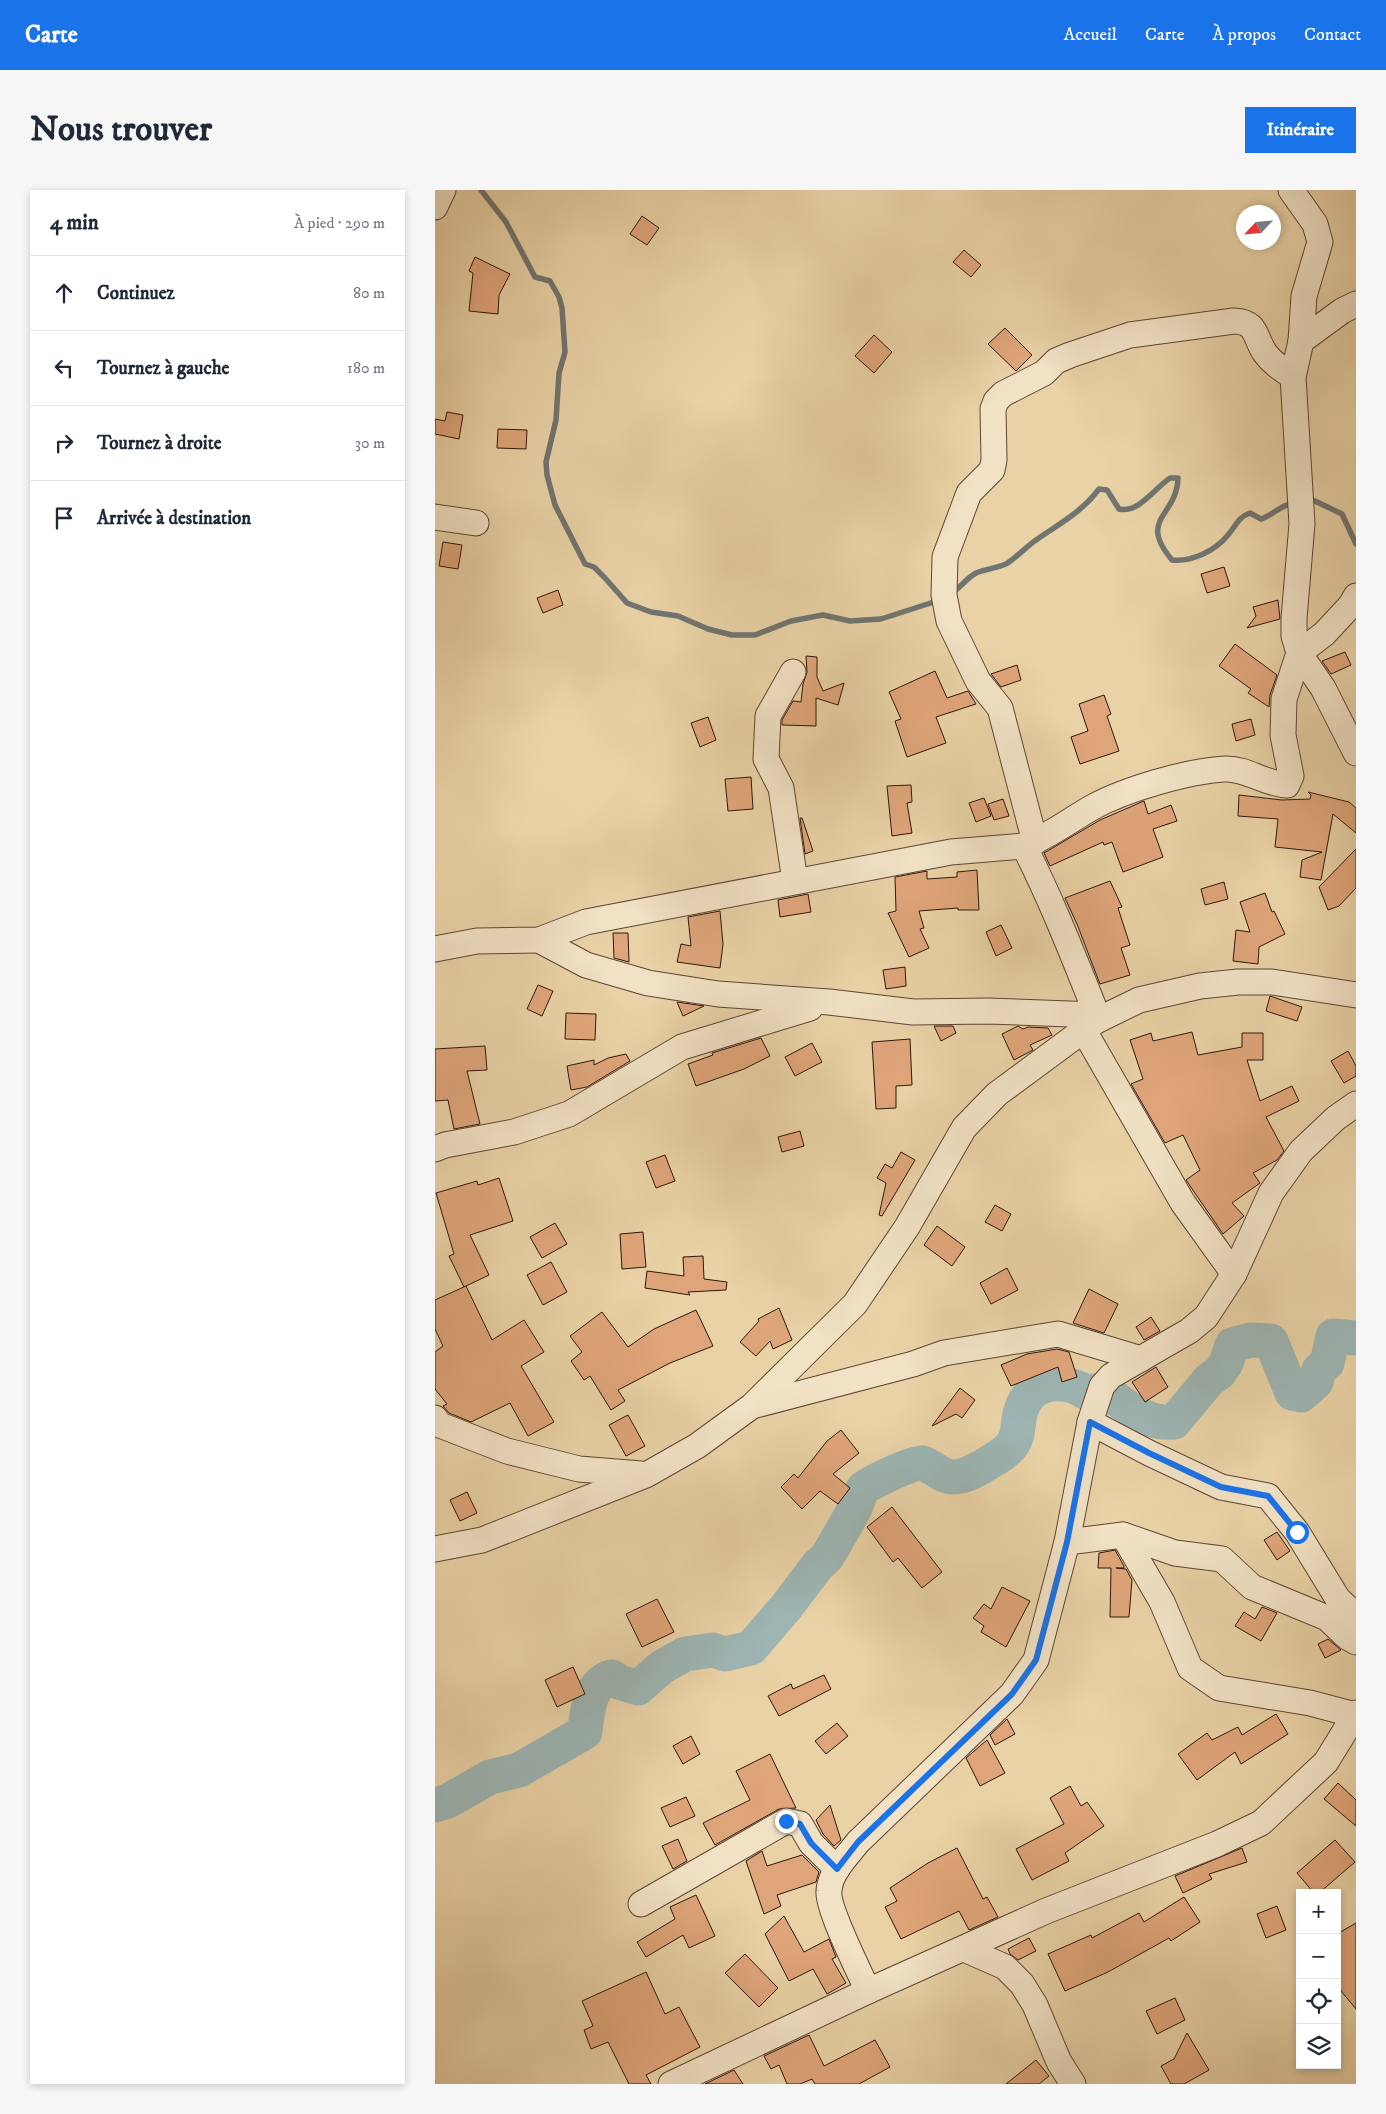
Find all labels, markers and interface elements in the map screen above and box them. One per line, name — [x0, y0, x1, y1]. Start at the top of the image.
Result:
text: Carte — [25, 20, 78, 50]
text: Accueil — [1064, 24, 1117, 46]
text: Carte — [1145, 24, 1184, 46]
text: À propos — [1212, 24, 1276, 46]
text: Contact — [1304, 24, 1361, 46]
button: Itinéraire — [1245, 107, 1356, 153]
text: Nous trouver — [30, 108, 212, 152]
north arrow — [1236, 205, 1281, 250]
text: 4 min — [50, 210, 99, 236]
text: À pied · 290 m — [294, 213, 385, 233]
icon: ahead — [50, 279, 78, 307]
text: Continuez — [97, 282, 175, 305]
text: 80 m — [353, 283, 385, 303]
icon: left — [50, 354, 78, 382]
text: Tournez à gauche — [97, 357, 229, 380]
text: 180 m — [347, 358, 385, 378]
icon: right — [50, 429, 78, 457]
text: Tournez à droite — [97, 432, 222, 455]
text: 30 m — [355, 433, 385, 453]
icon: arrive — [50, 504, 78, 532]
text: Arrivée à destination — [97, 507, 251, 530]
route start — [1286, 1521, 1309, 1544]
route end — [775, 1810, 798, 1833]
map controls — [1296, 1889, 1341, 2069]
button: + — [1296, 1889, 1341, 1934]
button: − — [1296, 1934, 1341, 1979]
button: locate — [1296, 1979, 1341, 2024]
button: layers — [1296, 2024, 1341, 2069]

